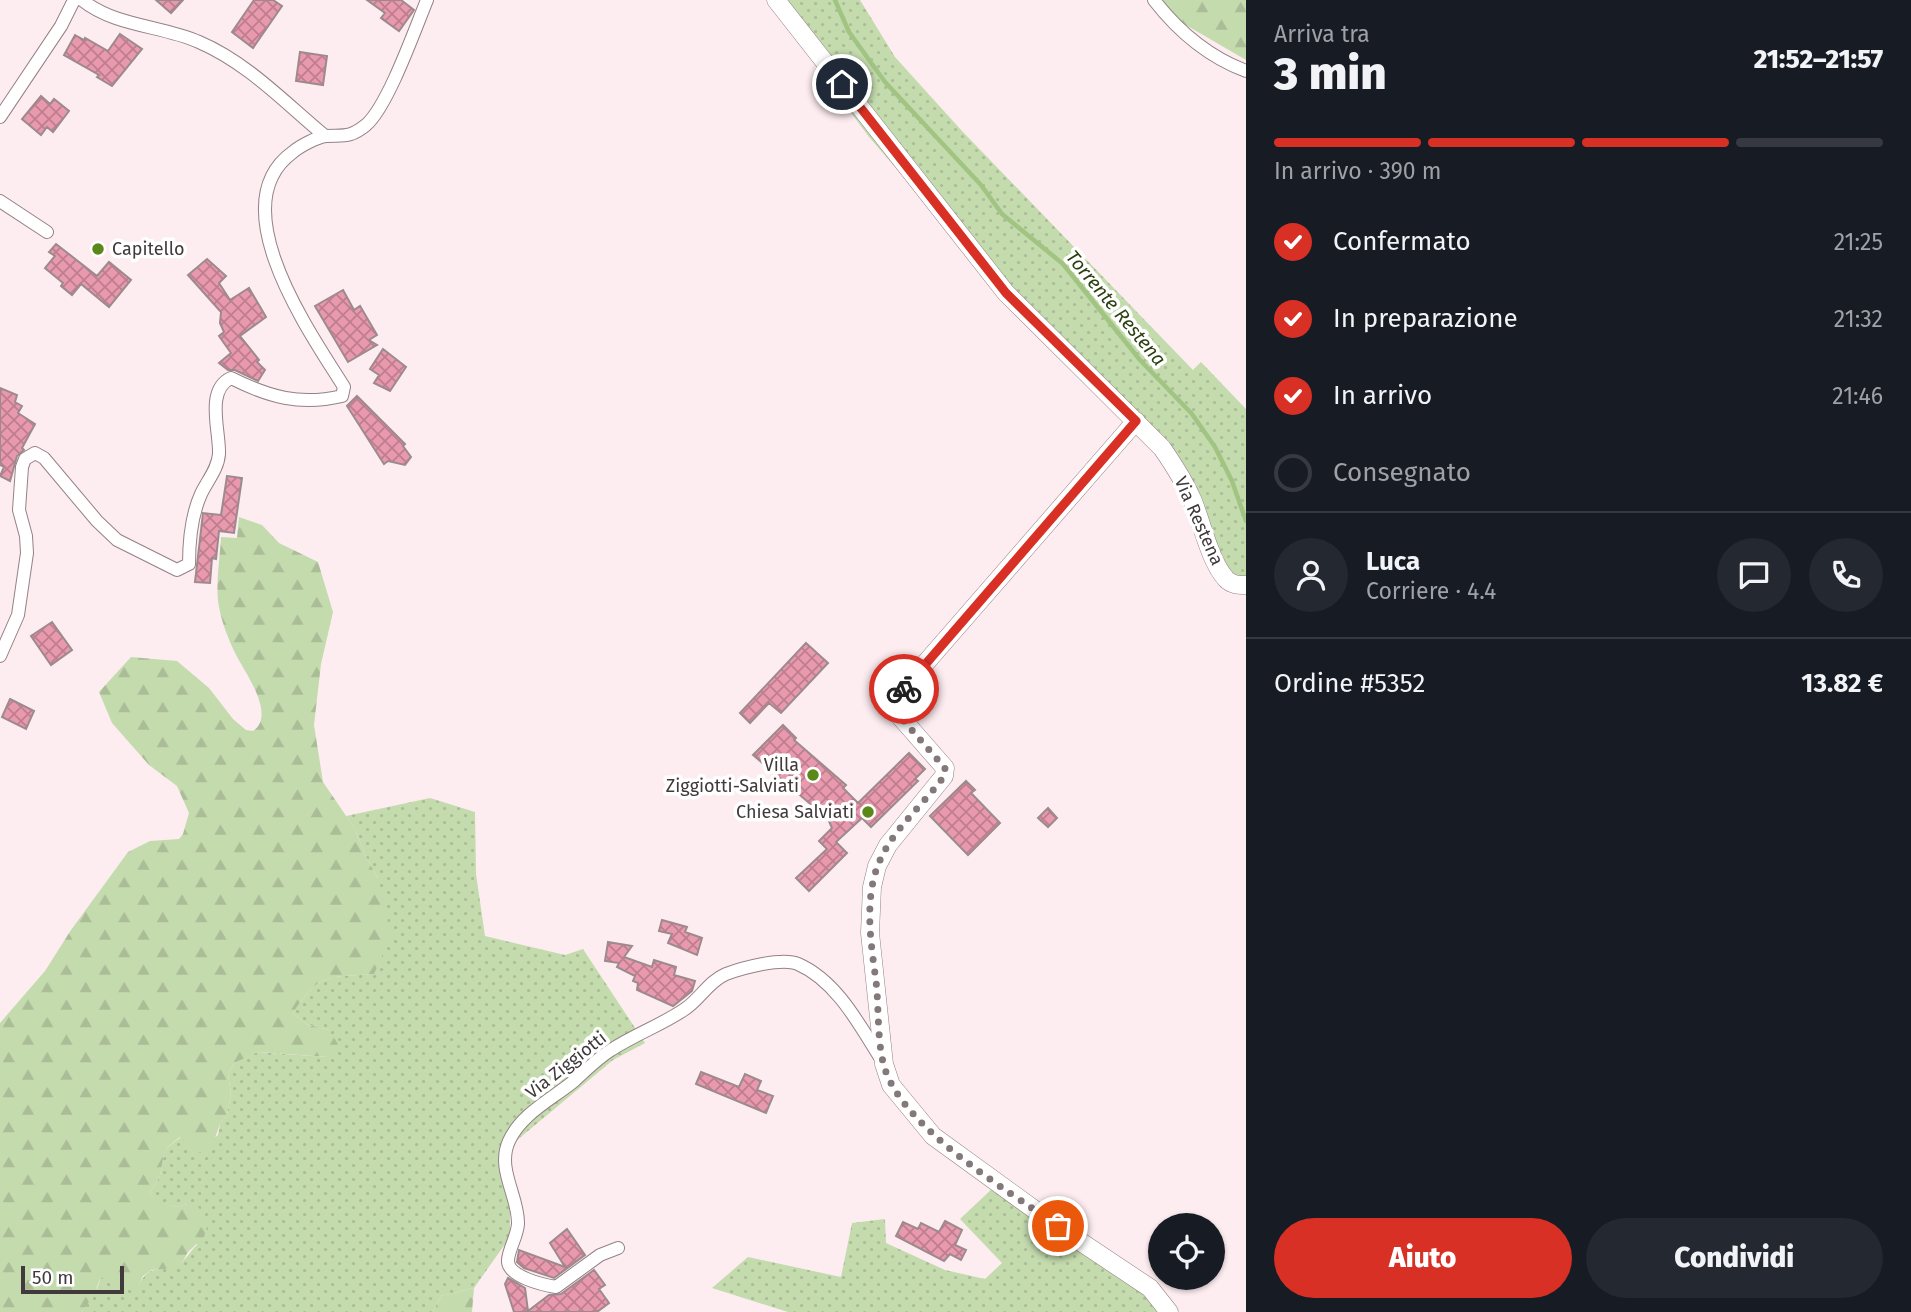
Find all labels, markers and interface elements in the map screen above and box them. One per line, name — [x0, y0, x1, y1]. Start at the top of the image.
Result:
text: Arriva tra — [1274, 20, 1370, 48]
text: 21:52–21:57 — [1754, 44, 1883, 75]
text: 3 min — [1274, 46, 1387, 101]
pin — [812, 54, 872, 114]
icon: home — [823, 65, 861, 103]
text: In arrivo · 390 m — [1274, 157, 1441, 185]
icon: check — [1274, 223, 1312, 261]
text: Confermato — [1333, 226, 1471, 257]
text: 21:25 — [1834, 228, 1883, 256]
place label: Capitello — [112, 238, 184, 260]
marker: Capitello — [90, 241, 106, 257]
water label: Torrente Restena — [1061, 246, 1171, 370]
icon: check — [1274, 300, 1312, 338]
text: In preparazione — [1333, 303, 1518, 334]
text: 21:32 — [1834, 305, 1883, 333]
icon: check — [1274, 377, 1312, 415]
text: In arrivo — [1333, 380, 1432, 411]
text: 21:46 — [1832, 382, 1883, 410]
text: Consegnato — [1333, 457, 1471, 488]
street label: Via Restena — [1170, 473, 1228, 569]
button: person — [1274, 538, 1348, 612]
button: chat — [1717, 538, 1791, 612]
button: phone — [1809, 538, 1883, 612]
text: Luca — [1366, 546, 1420, 577]
text: Corriere · 4.4 — [1366, 577, 1496, 605]
courier — [869, 654, 939, 724]
text: Ordine #5352 — [1274, 668, 1425, 699]
text: 13.82 € — [1801, 668, 1883, 699]
icon: bike — [885, 670, 923, 708]
place label: Villa Ziggiotti-Salviati — [666, 754, 799, 797]
marker: Villa Ziggiotti-Salviati — [805, 767, 821, 783]
place label: Chiesa Salviati — [736, 801, 854, 823]
marker: Chiesa Salviati — [860, 804, 876, 820]
street label: Via Ziggiotti — [521, 1027, 611, 1103]
pin — [1028, 1196, 1088, 1256]
icon: bag — [1039, 1207, 1077, 1245]
map controls — [1148, 1213, 1225, 1290]
button: locate — [1148, 1213, 1225, 1290]
button: Aiuto — [1274, 1218, 1572, 1298]
button: Condividi — [1586, 1218, 1883, 1298]
scale bar — [21, 1263, 124, 1295]
text: 50 m — [32, 1266, 73, 1289]

